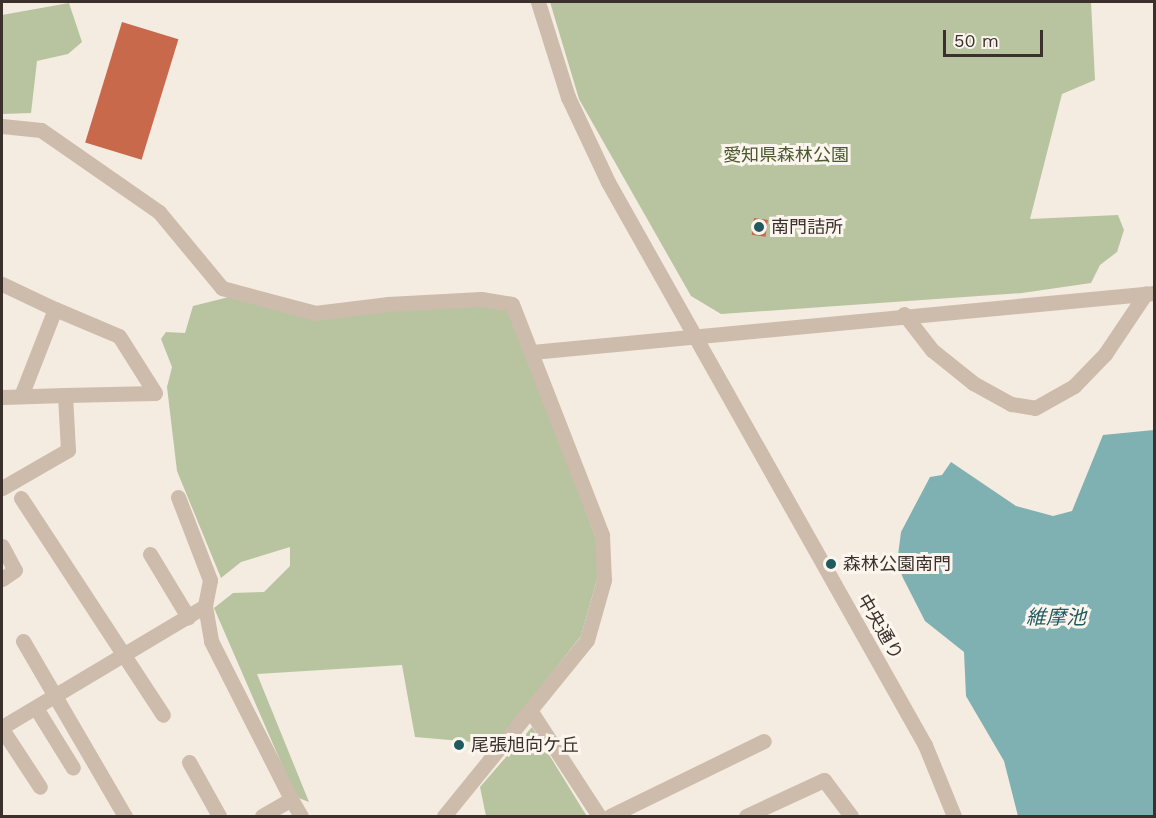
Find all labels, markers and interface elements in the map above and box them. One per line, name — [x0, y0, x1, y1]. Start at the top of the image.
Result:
scale bar — [946, 18, 1046, 56]
text: 50 m — [954, 30, 999, 51]
park label: 愛知県森林公園 — [723, 144, 849, 166]
place label: 南門詰所 — [771, 216, 843, 238]
marker: 南門詰所 — [752, 220, 766, 234]
place label: 森林公園南門 — [843, 553, 951, 575]
marker: 森林公園南門 — [824, 557, 838, 571]
street label: 中央通り — [853, 590, 907, 664]
water label: 維摩池 — [1026, 605, 1086, 629]
place label: 尾張旭向ケ丘 — [471, 734, 579, 756]
marker: 尾張旭向ケ丘 — [452, 738, 466, 752]

